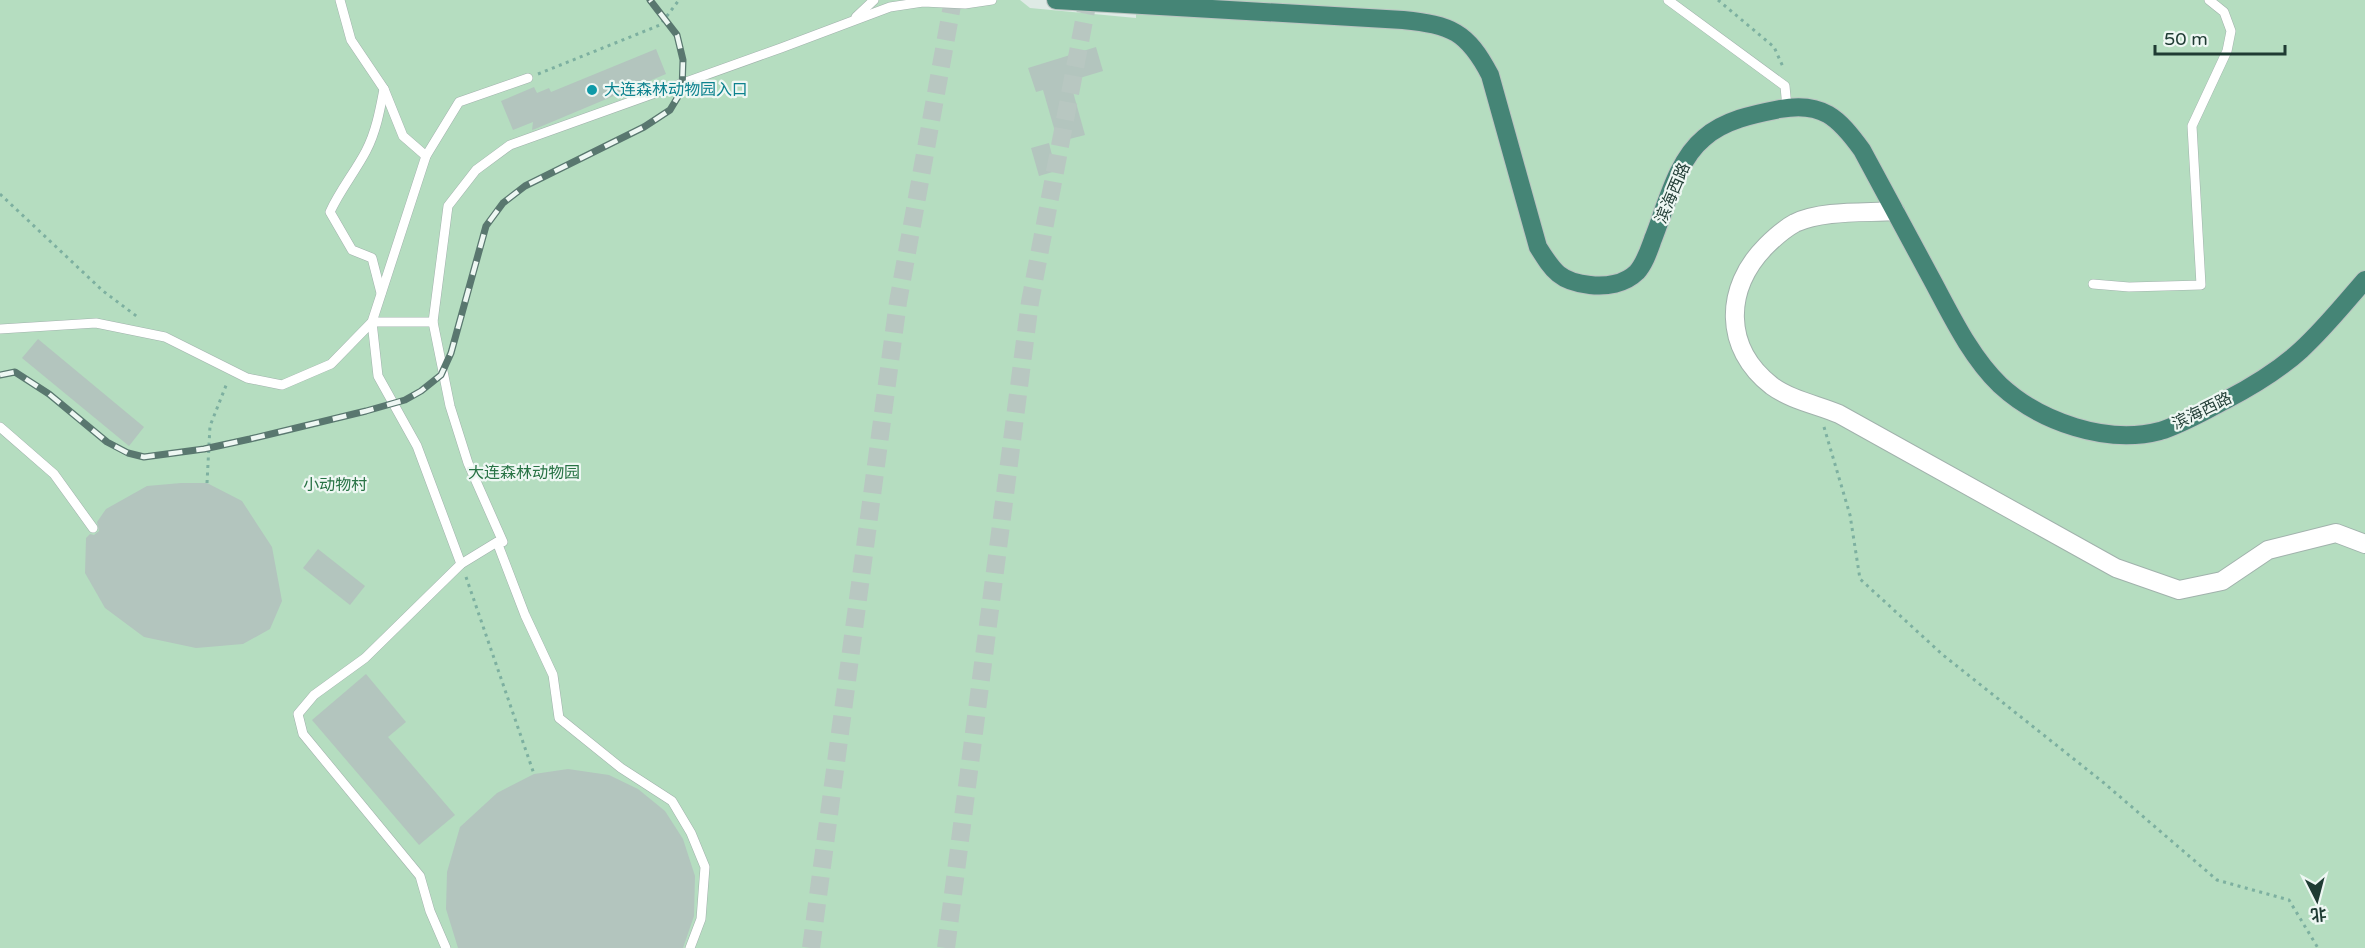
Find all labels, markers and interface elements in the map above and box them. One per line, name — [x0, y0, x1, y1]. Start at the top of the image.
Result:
scale bar — [2155, 18, 2286, 56]
text: 50 m — [2164, 28, 2208, 50]
place label: 大连森林动物园入口 — [604, 80, 748, 100]
marker: 大连森林动物园入口 — [585, 83, 599, 97]
street label: 滨海西路 — [1651, 160, 1695, 226]
street label: 滨海西路 — [2169, 388, 2235, 434]
park label: 大连森林动物园 — [468, 463, 580, 483]
park label: 小动物村 — [303, 475, 367, 495]
north arrow — [2287, 870, 2347, 930]
text: 北 — [2309, 903, 2327, 925]

